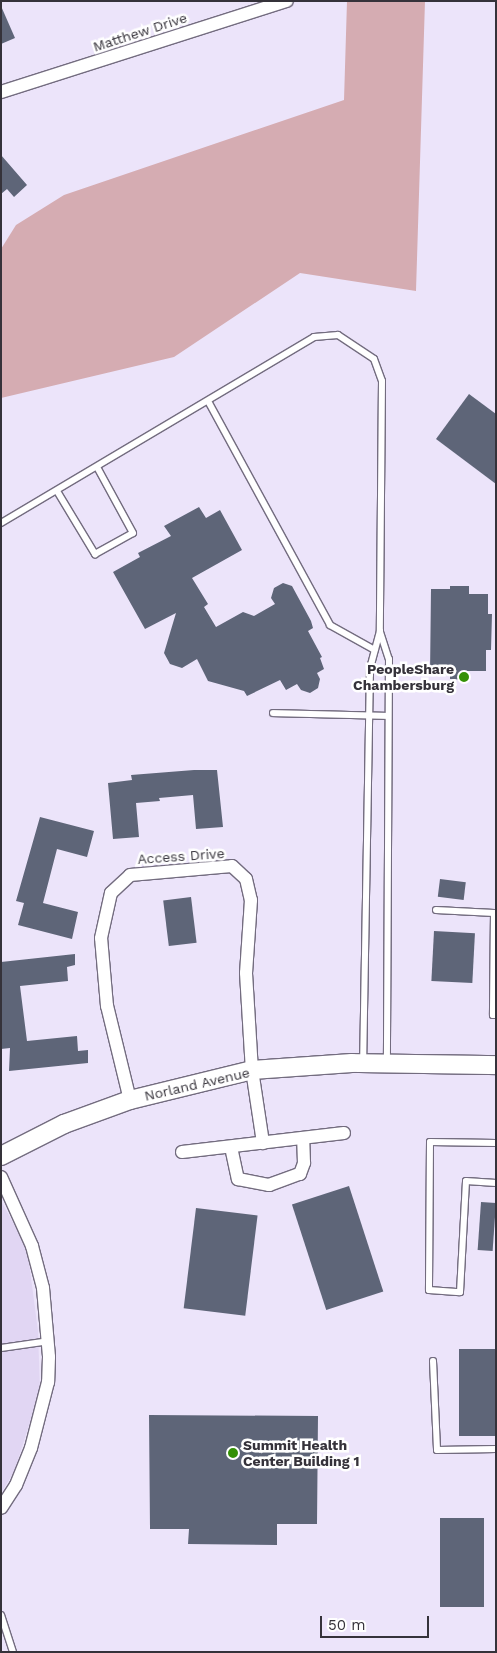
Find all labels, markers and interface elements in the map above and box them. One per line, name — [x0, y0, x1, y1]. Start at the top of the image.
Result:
street label: Matthew Drive — [91, 9, 189, 55]
place label: PeopleShare Chambersburg — [353, 661, 454, 694]
marker: PeopleShare Chambersburg — [458, 671, 470, 683]
street label: Access Drive — [137, 845, 225, 867]
street label: Norland Avenue — [142, 1064, 252, 1104]
place label: Summit Health Center Building 1 — [243, 1437, 360, 1470]
marker: Summit Health Center Building 1 — [227, 1447, 239, 1459]
scale bar — [322, 1606, 431, 1638]
text: 50 m — [328, 1616, 365, 1634]

